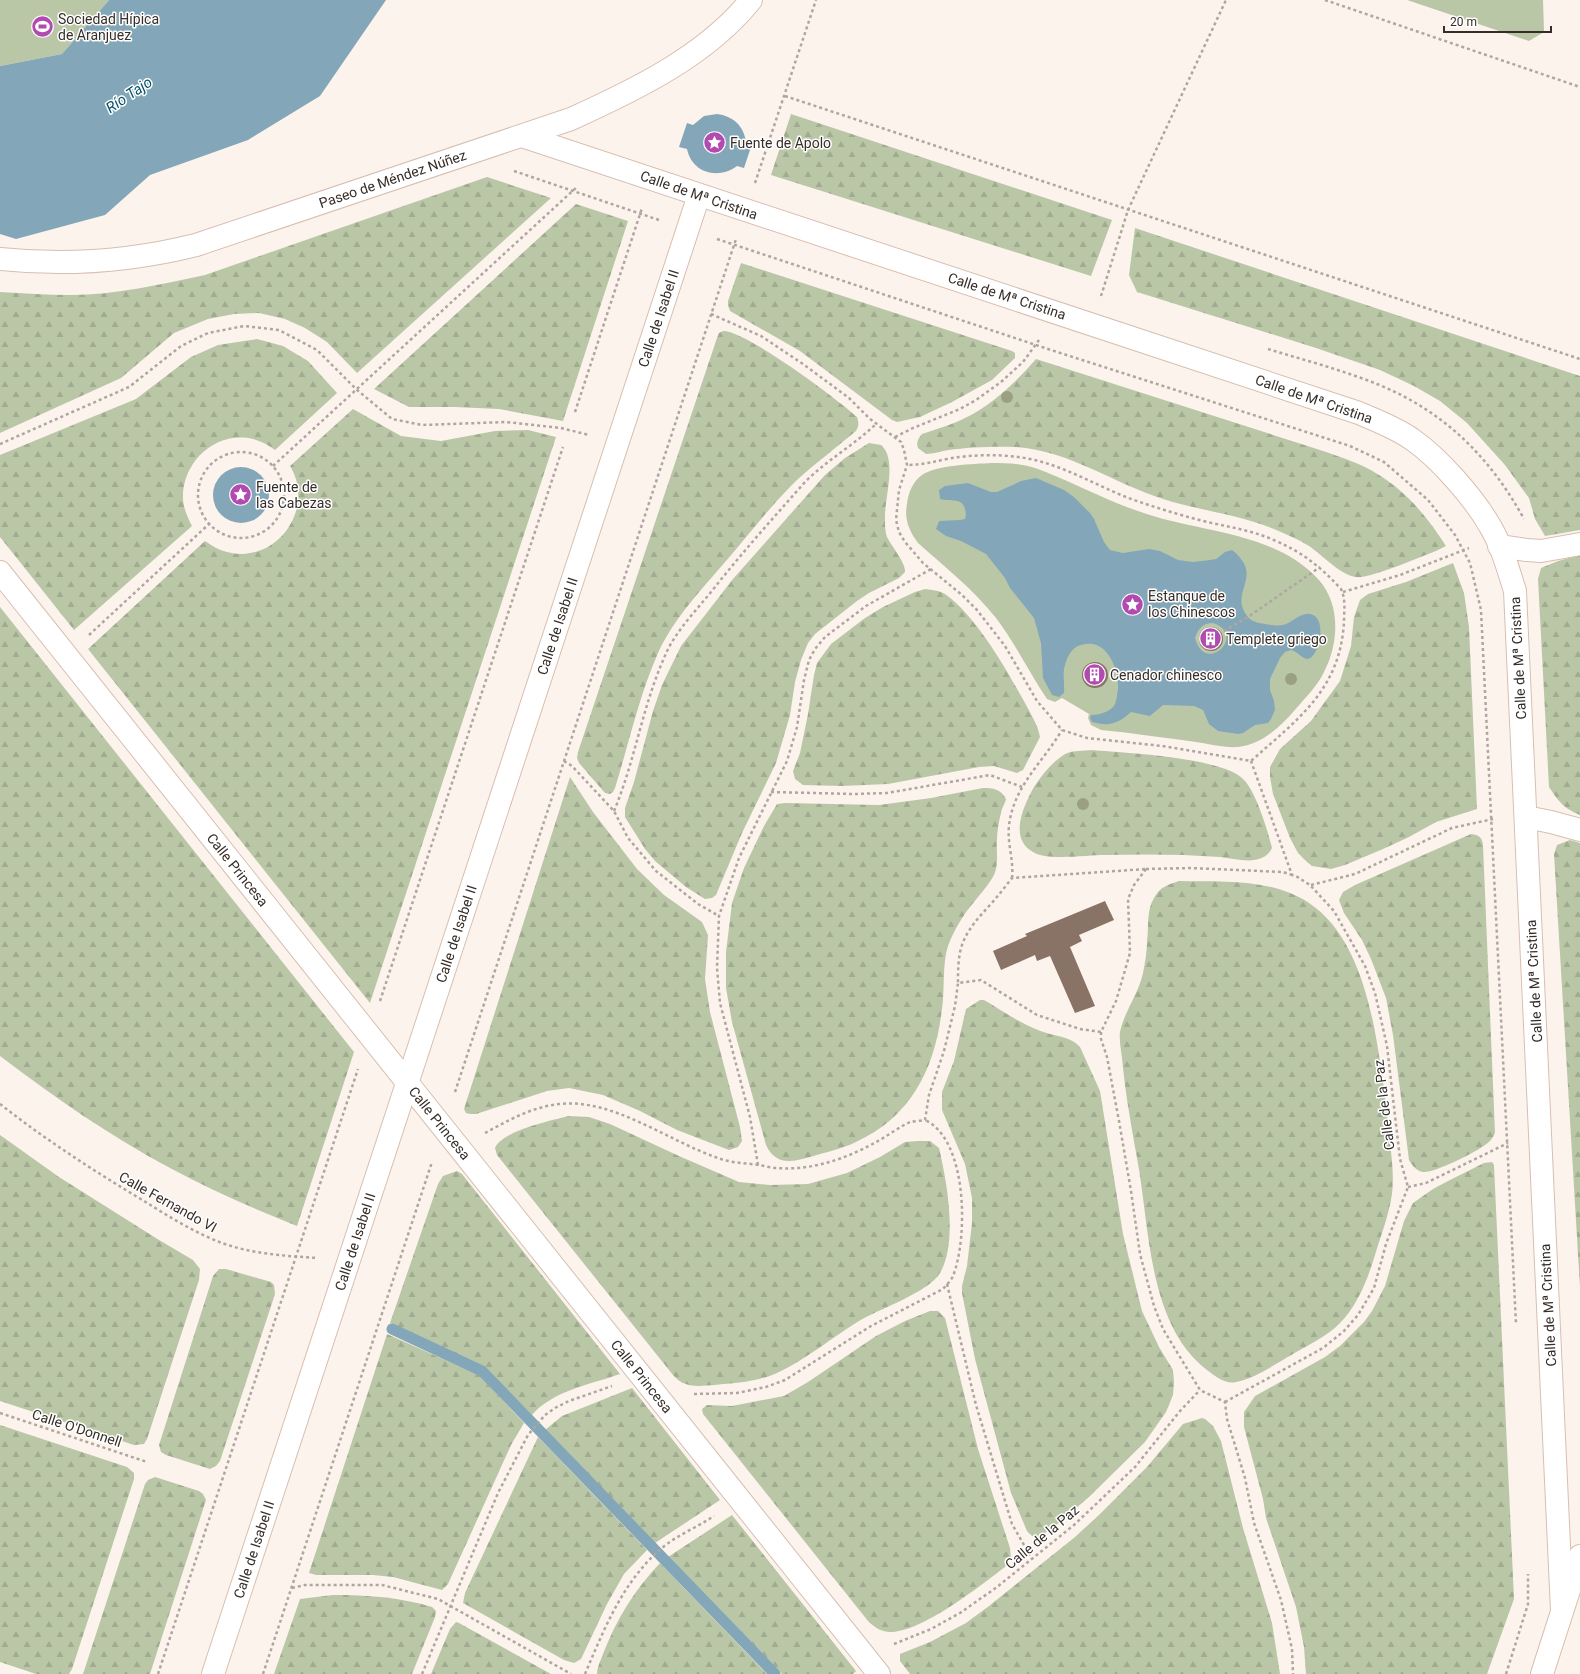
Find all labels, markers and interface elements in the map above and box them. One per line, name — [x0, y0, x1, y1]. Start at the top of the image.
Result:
scale bar — [1444, 8, 1551, 34]
place label: Sociedad Hípica de Aranjuez — [58, 11, 159, 43]
sports icon: Sociedad Hípica de Aranjuez — [30, 14, 56, 40]
text: 20 m — [1450, 15, 1477, 29]
water label: Río Tajo — [102, 73, 156, 117]
place icon: Fuente de Apolo — [702, 130, 728, 156]
place label: Fuente de Apolo — [730, 135, 831, 151]
street label: Paseo de Méndez Núñez — [317, 147, 468, 211]
street label: Calle de Mª Cristina — [638, 167, 760, 223]
street label: Calle de Isabel II — [635, 267, 682, 369]
street label: Calle de Mª Cristina — [946, 269, 1068, 323]
street label: Calle de Mª Cristina — [1253, 371, 1375, 427]
place label: Fuente de las Cabezas — [256, 479, 332, 511]
place icon: Fuente de las Cabezas — [228, 482, 254, 508]
street label: Calle de Isabel II — [534, 575, 581, 677]
place label: Estanque de los Chinescos — [1148, 588, 1235, 620]
place icon: Estanque de los Chinescos — [1119, 591, 1145, 617]
street label: Calle de Mª Cristina — [1507, 596, 1529, 720]
building icon: Templete griego — [1198, 626, 1224, 652]
place label: Templete griego — [1226, 631, 1327, 647]
building icon: Cenador chinesco — [1082, 662, 1108, 688]
place label: Cenador chinesco — [1110, 667, 1222, 683]
street label: Calle Princesa — [204, 830, 272, 910]
street label: Calle de Isabel II — [433, 883, 480, 985]
street label: Calle de Mª Cristina — [1523, 919, 1545, 1043]
street label: Calle de la Paz — [1371, 1059, 1397, 1151]
street label: Calle Princesa — [406, 1083, 474, 1163]
street label: Calle Fernando VI — [116, 1168, 220, 1236]
street label: Calle de Isabel II — [332, 1191, 379, 1293]
street label: Calle de Mª Cristina — [1537, 1243, 1559, 1367]
street label: Calle Princesa — [608, 1337, 676, 1416]
street label: Calle O'Donnell — [30, 1406, 124, 1450]
street label: Calle de Isabel II — [230, 1499, 277, 1600]
street label: Calle de la Paz — [1002, 1502, 1082, 1572]

